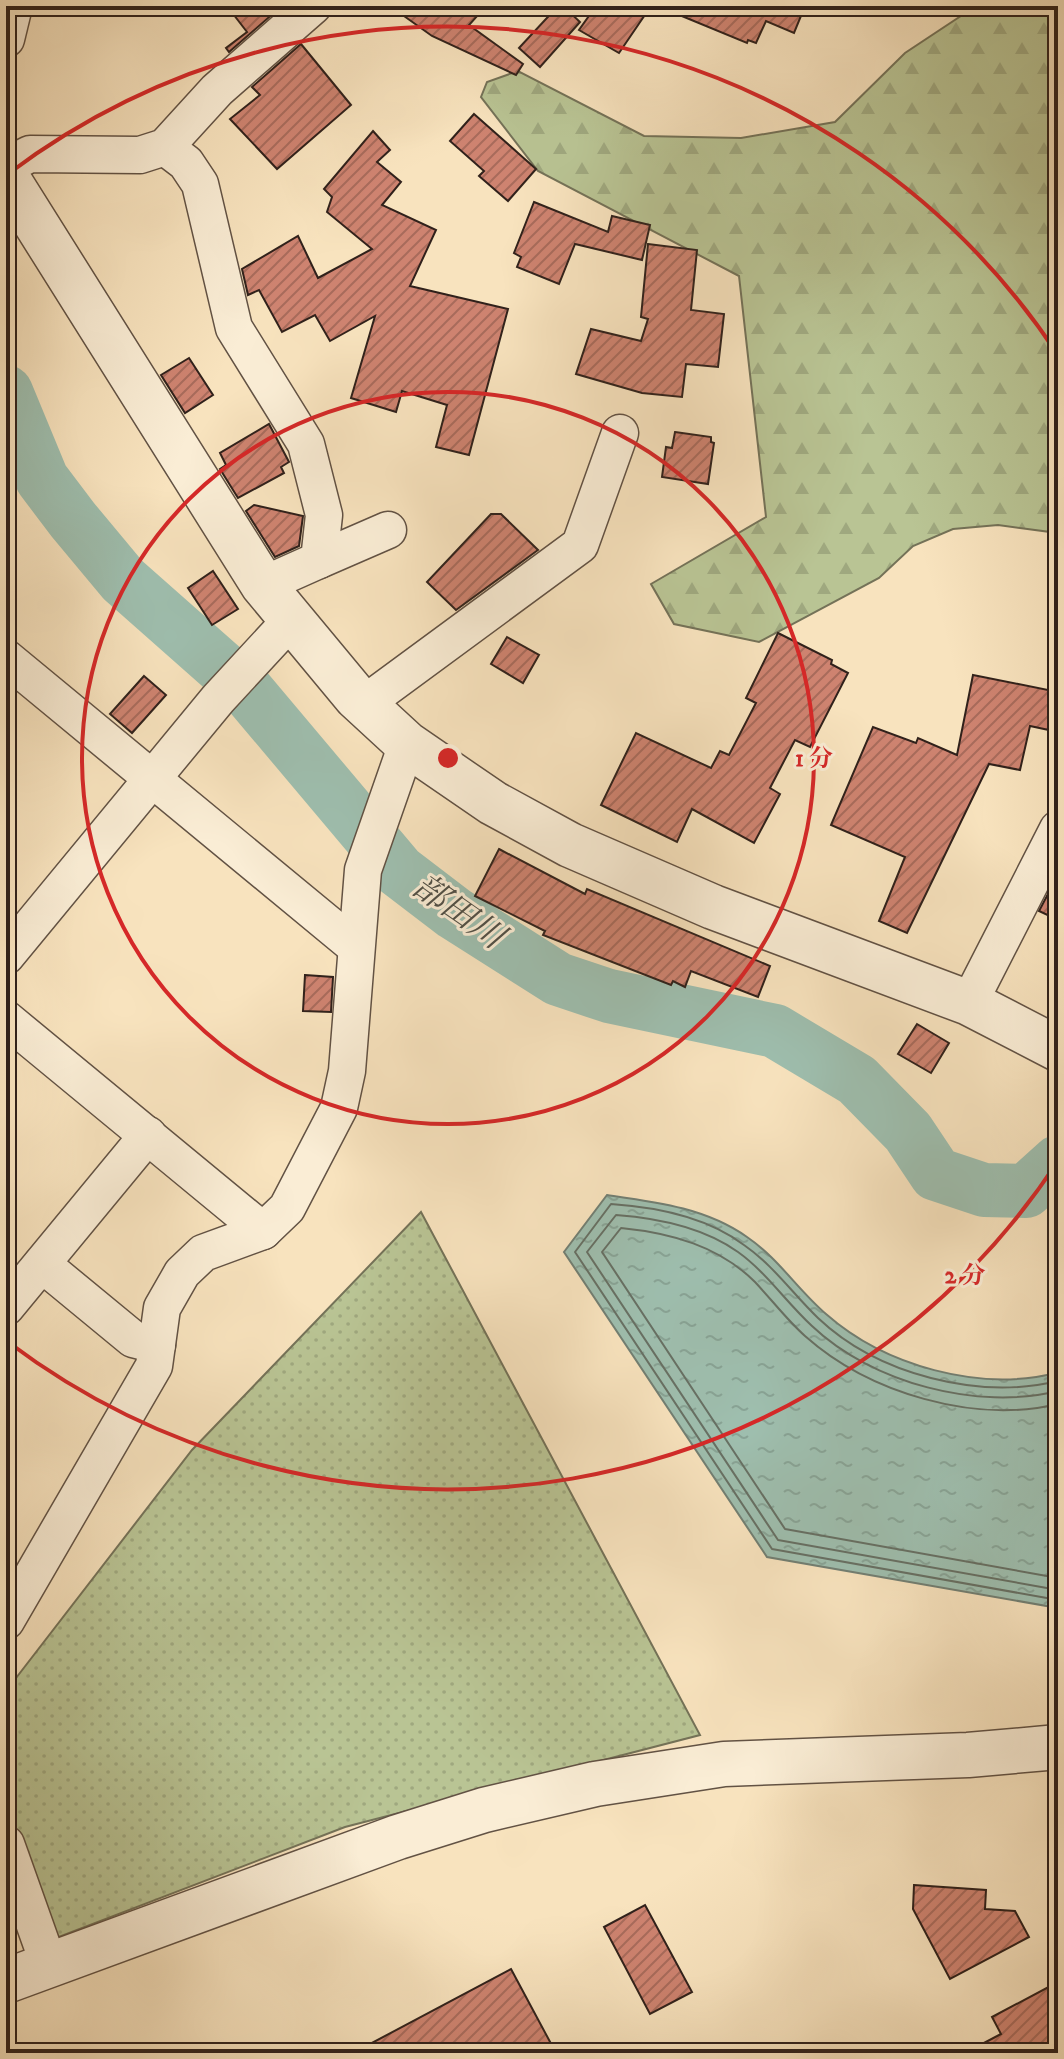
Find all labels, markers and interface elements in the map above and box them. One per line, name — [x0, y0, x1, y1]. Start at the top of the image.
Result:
centre of rings — [434, 744, 462, 772]
text: 1 分 — [795, 744, 833, 774]
water label: 部田川 — [404, 866, 515, 961]
text: 2 分 — [945, 1261, 985, 1291]

